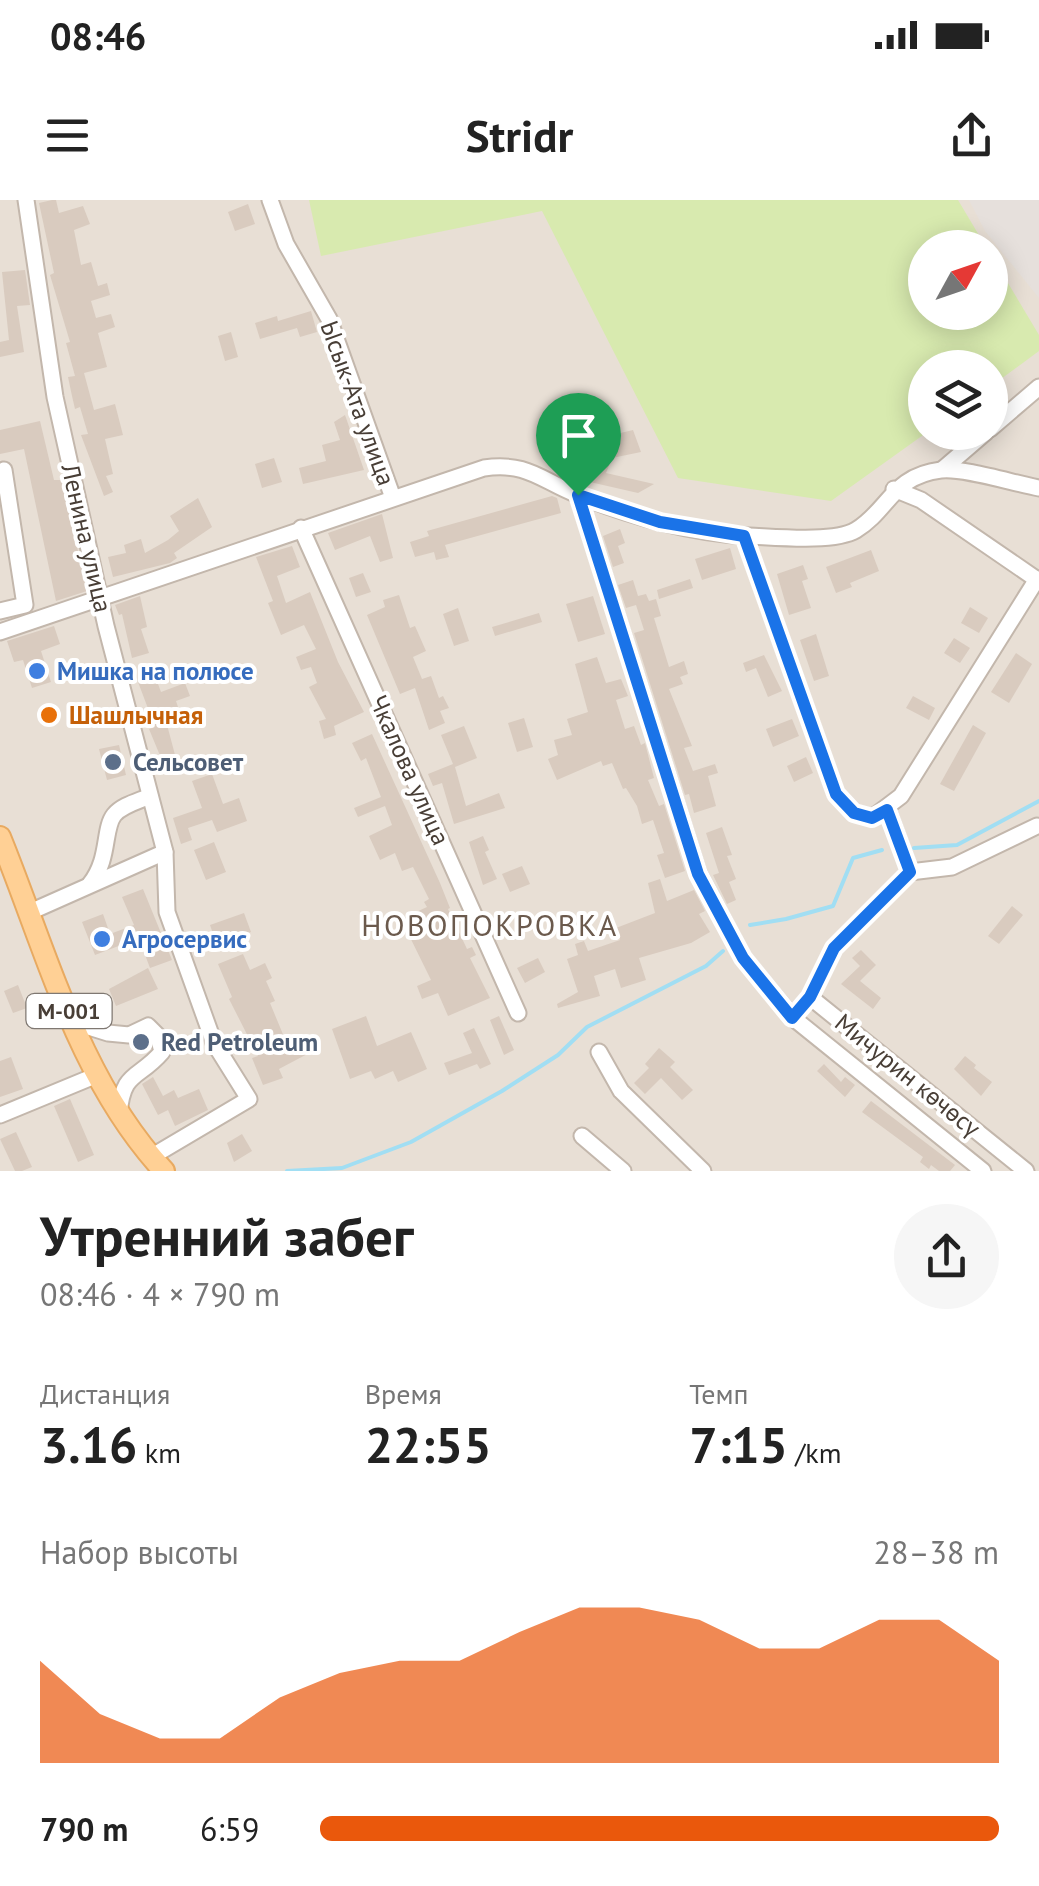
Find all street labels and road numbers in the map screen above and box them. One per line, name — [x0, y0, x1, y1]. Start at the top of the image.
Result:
street label: Ысык-Ата улица — [313, 316, 403, 490]
street label: Ленина улица — [54, 460, 120, 615]
street label: Чкалова улица — [363, 690, 457, 850]
road number: М-001 — [27, 994, 112, 1028]
street label: Мичурин көчөсү — [829, 1006, 987, 1144]

